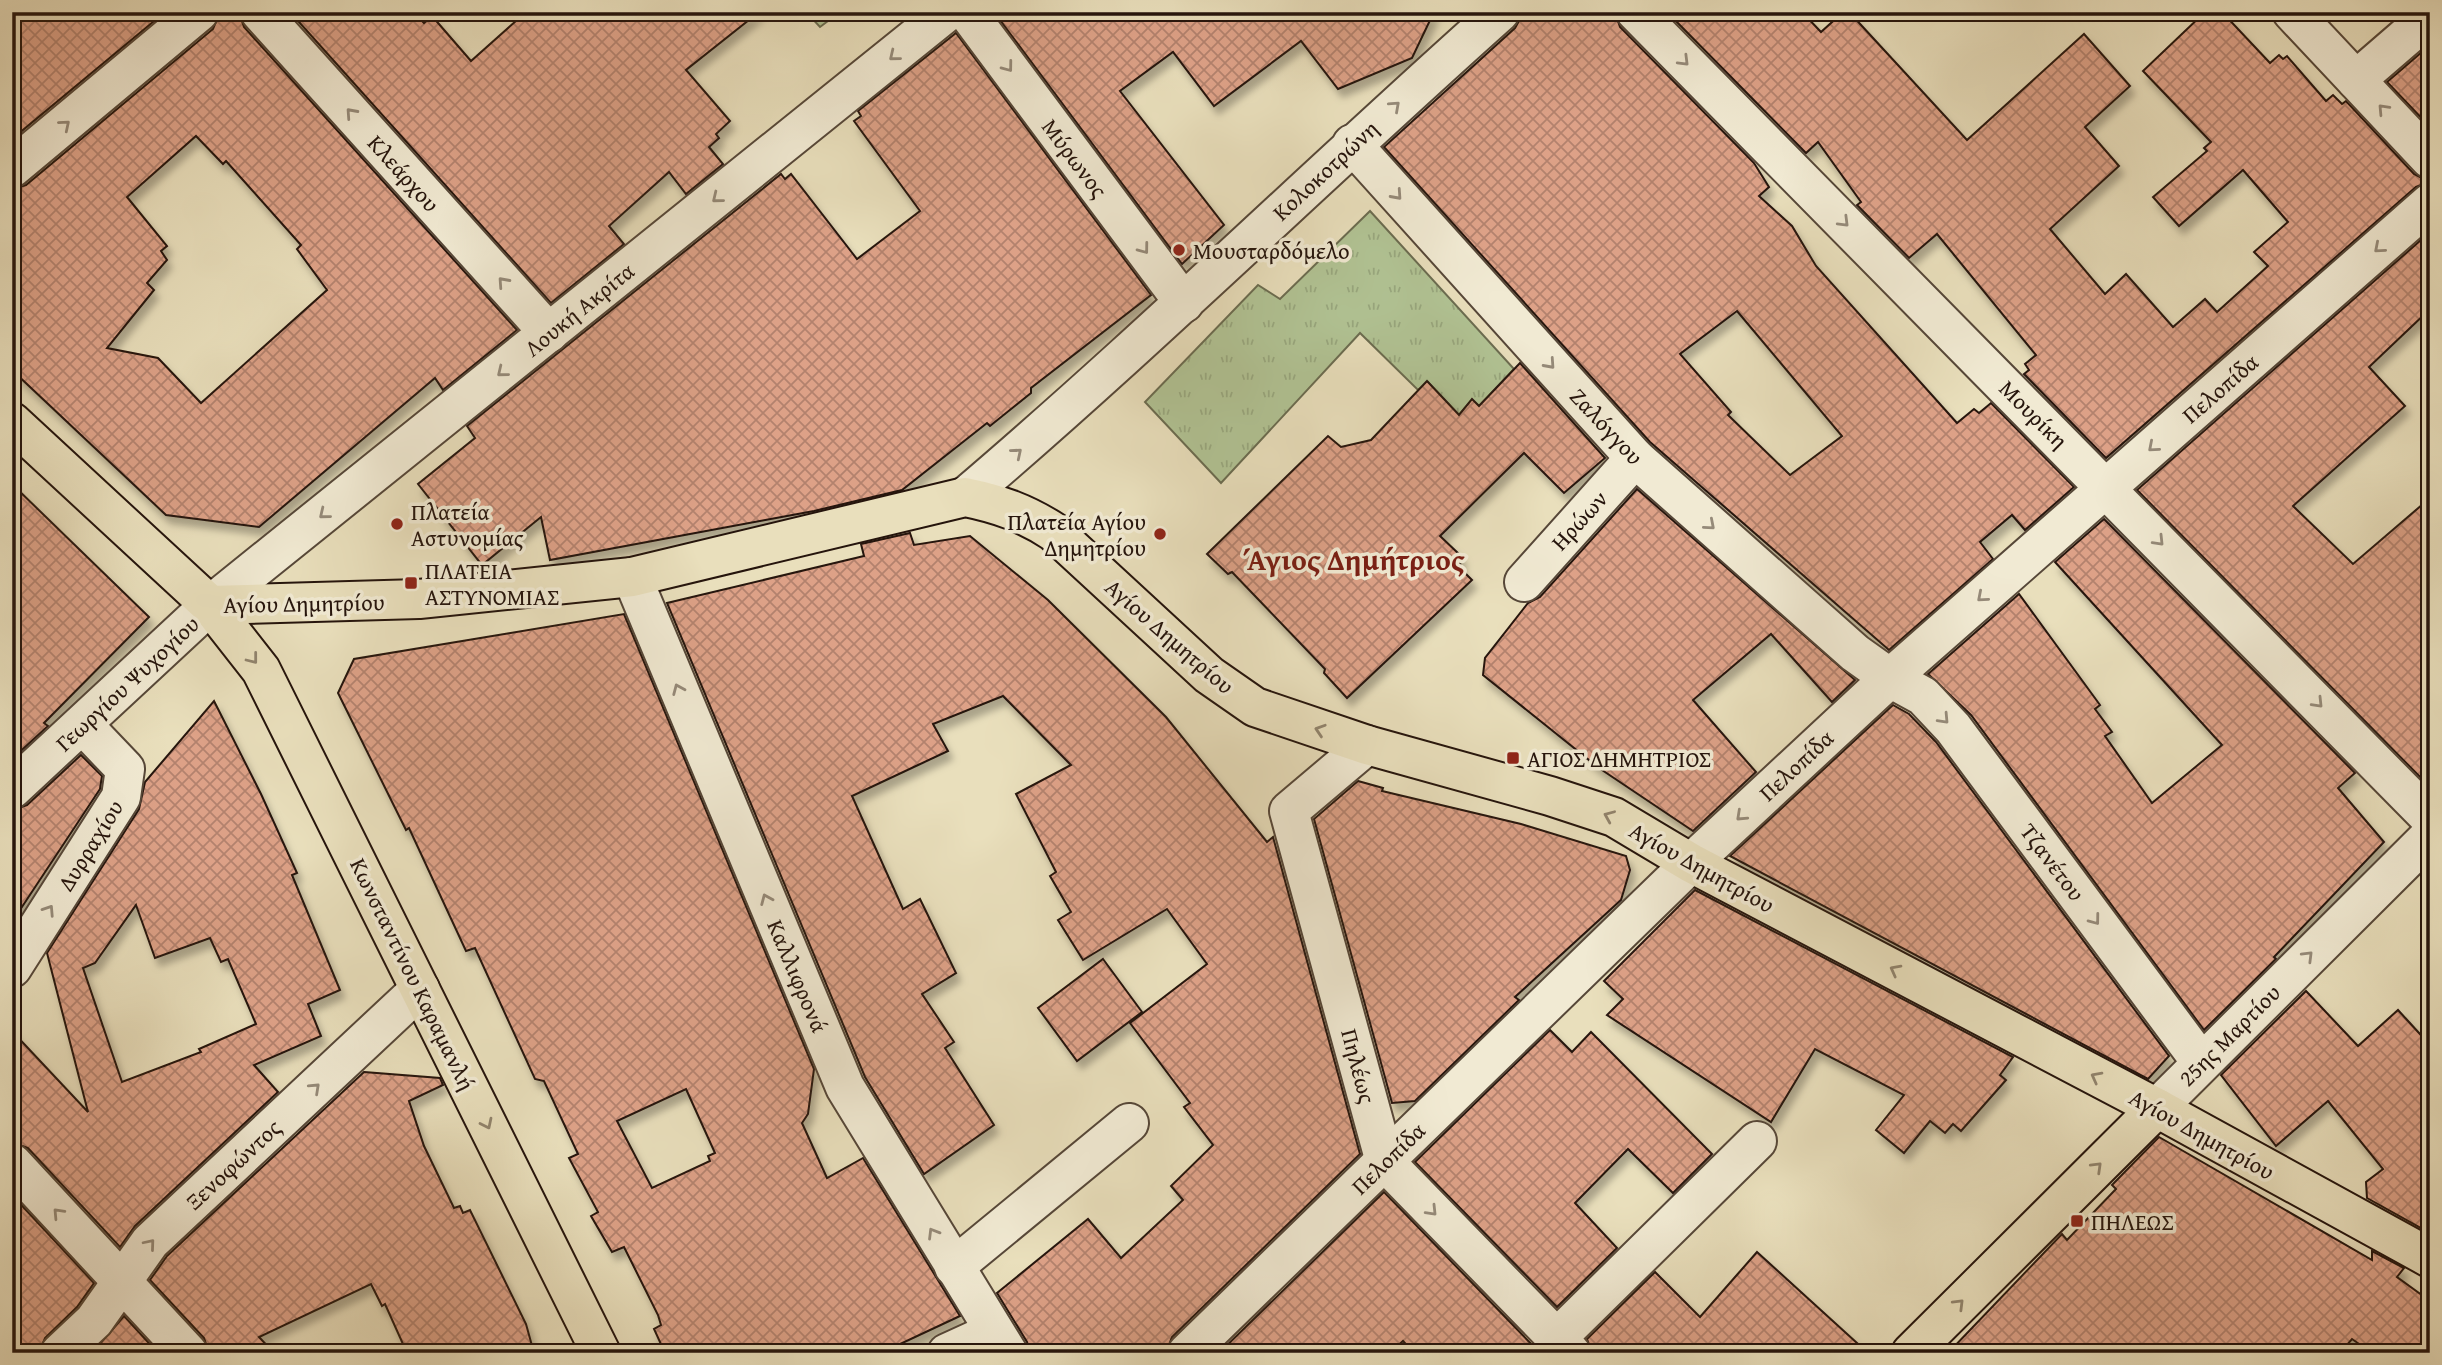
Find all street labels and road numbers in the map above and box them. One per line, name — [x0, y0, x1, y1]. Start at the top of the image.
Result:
street label: Μύρωνος — [1034, 112, 1116, 205]
street label: Κολοκοτρώνη — [1265, 112, 1385, 228]
street label: Κλεάρχου — [360, 127, 448, 219]
street label: Λουκή Ακρίτα — [517, 254, 641, 364]
street label: Πελοπίδα — [2174, 345, 2266, 431]
street label: Μουρίκη — [1992, 372, 2076, 456]
street label: Ζαλόγγου — [1563, 380, 1651, 472]
street label: Ηρώων — [1543, 482, 1615, 557]
street label: Αγίου Δημητρίου — [1098, 571, 1242, 701]
street label: Αγίου Δημητρίου — [223, 585, 385, 621]
street label: Γεωργίου Ψυχογίου — [48, 607, 206, 759]
street label: Πελοπίδα — [1751, 722, 1841, 808]
street label: Δυρραχίου — [49, 793, 131, 897]
street label: Αγίου Δημητρίου — [1624, 813, 1781, 921]
street label: Τζανέτου — [2013, 816, 2093, 908]
street label: Κωνσταντίνου Καραμανλή — [342, 852, 484, 1096]
street label: Καλλιφρονά — [759, 914, 837, 1038]
street label: 25ης Μαρτίου — [2170, 976, 2288, 1094]
street label: Πηλέως — [1333, 1025, 1385, 1107]
street label: Αγίου Δημητρίου — [2124, 1080, 2281, 1188]
street label: Ξενοφώντος — [178, 1111, 288, 1217]
street label: Πελοπίδα — [1343, 1114, 1433, 1202]

